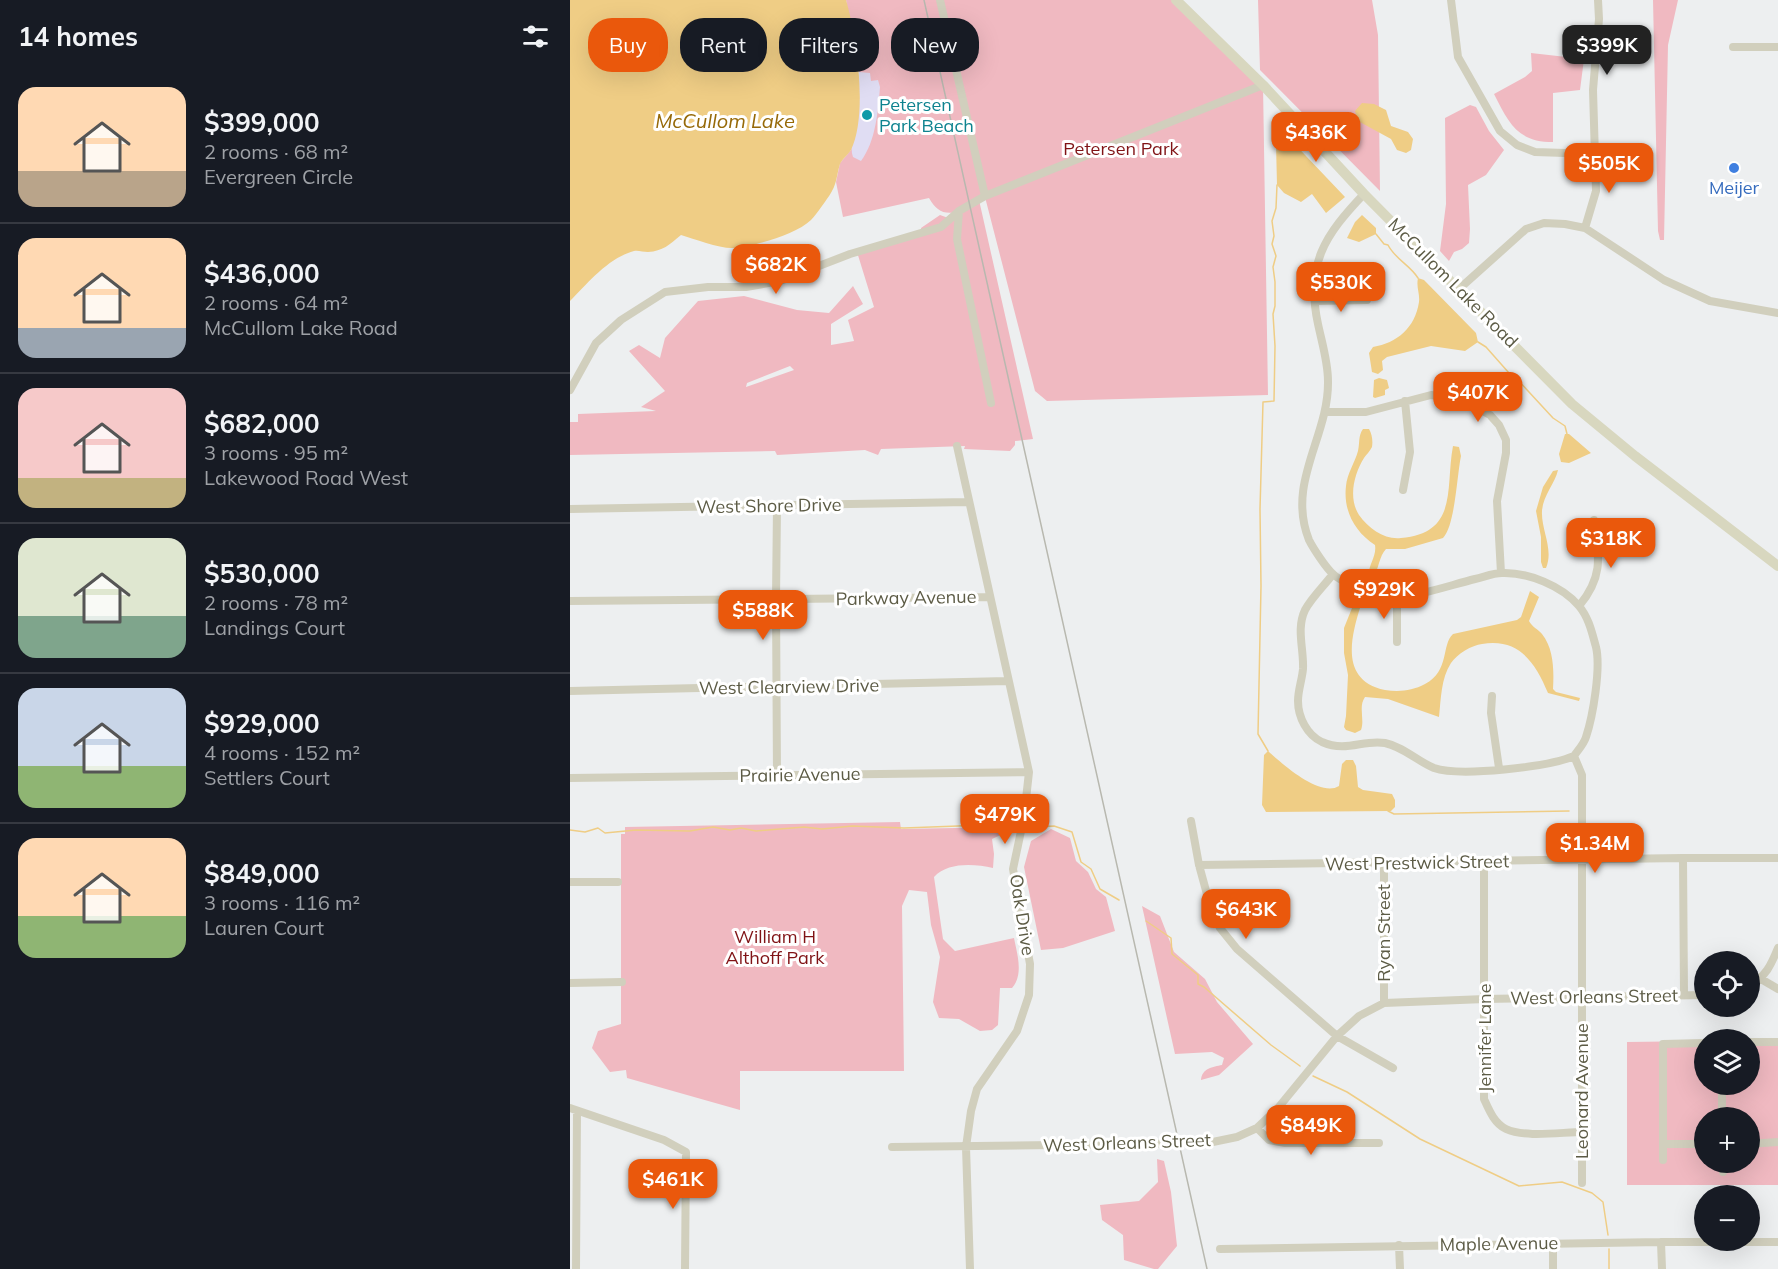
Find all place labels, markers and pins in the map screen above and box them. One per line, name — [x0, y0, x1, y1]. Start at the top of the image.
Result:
pin: $399K — [1565, 25, 1649, 76]
place label: Petersen Park Beach — [879, 93, 974, 137]
marker: Petersen Park Beach — [860, 108, 874, 122]
pin: $436K — [1274, 112, 1358, 163]
pin: $505K — [1567, 143, 1651, 194]
marker: Meijer — [1727, 161, 1741, 175]
place label: Meijer — [1709, 176, 1760, 199]
pin: $682K — [734, 244, 818, 295]
pin: $530K — [1299, 262, 1383, 313]
pin: $407K — [1436, 372, 1520, 423]
pin: $318K — [1569, 518, 1653, 569]
pin: $929K — [1342, 569, 1426, 620]
pin: $588K — [721, 590, 805, 641]
pin: $479K — [963, 794, 1047, 845]
pin: $1.34M — [1546, 823, 1644, 874]
pin: $643K — [1204, 889, 1288, 940]
pin: $849K — [1269, 1105, 1353, 1156]
pin: $461K — [631, 1159, 715, 1210]

